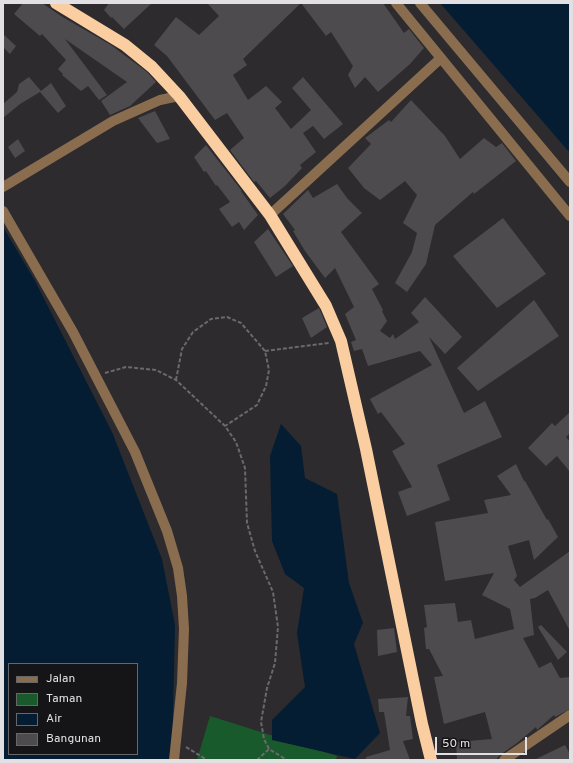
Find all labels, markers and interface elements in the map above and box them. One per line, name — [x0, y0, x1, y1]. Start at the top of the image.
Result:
legend — [8, 663, 138, 755]
text: Jalan — [46, 671, 75, 687]
text: Taman — [46, 691, 82, 707]
text: Air — [46, 711, 62, 727]
scale bar — [437, 729, 529, 755]
text: Bangunan — [46, 731, 101, 747]
text: 50 m — [442, 736, 470, 752]

